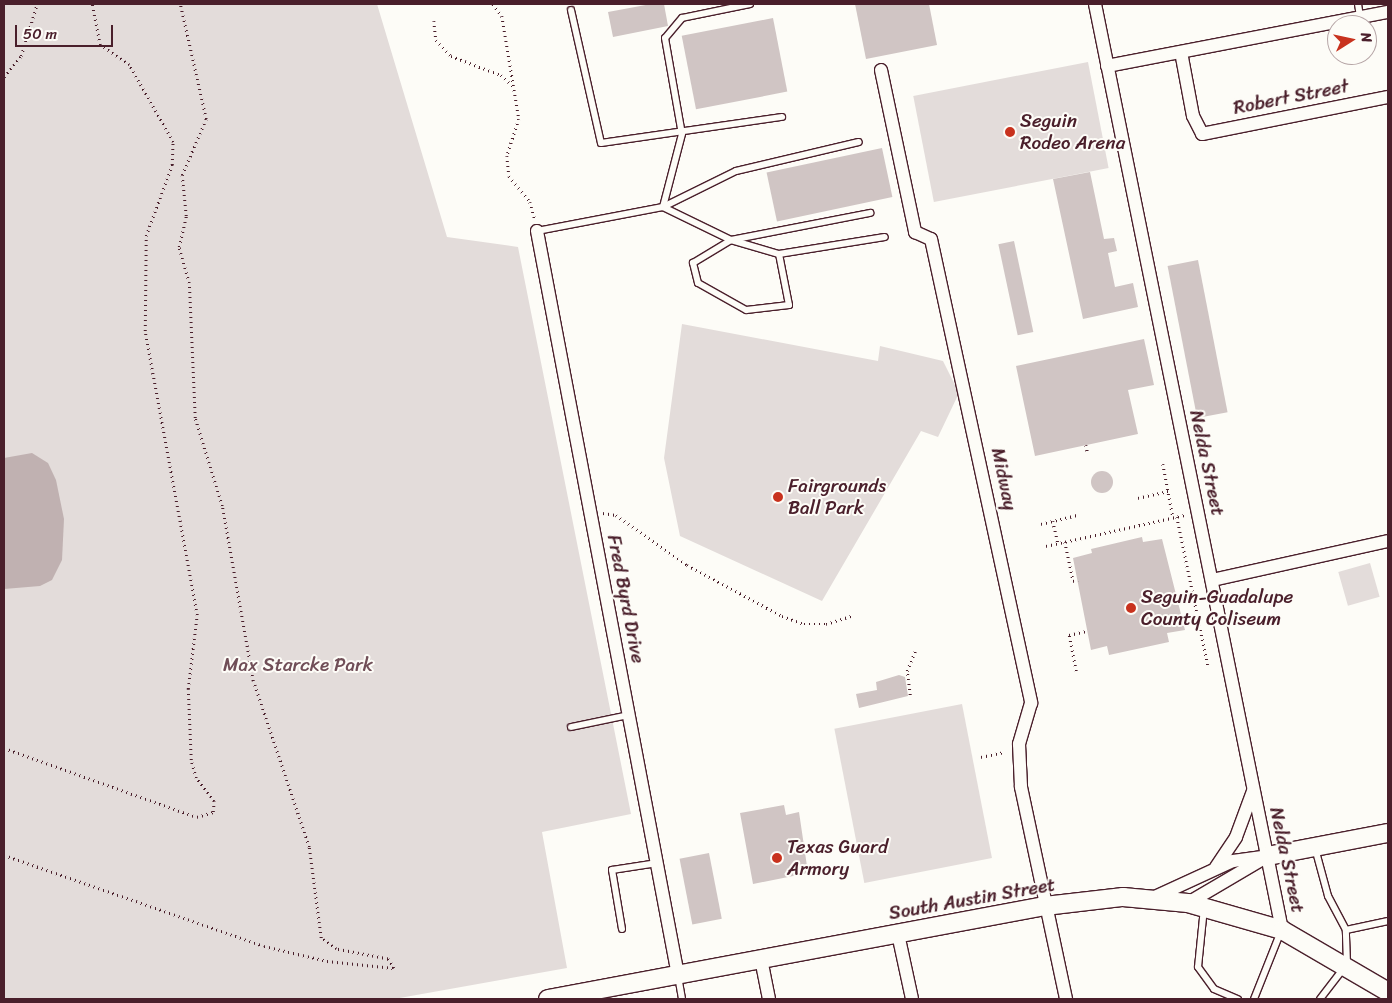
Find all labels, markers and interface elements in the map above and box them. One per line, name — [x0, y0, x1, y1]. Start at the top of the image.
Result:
scale bar — [18, 15, 115, 47]
north arrow — [1327, 15, 1377, 65]
text: 50 m — [23, 21, 57, 47]
text: N — [1353, 31, 1379, 44]
street label: Robert Street — [1231, 75, 1351, 119]
place label: Seguin Rodeo Arena — [1020, 110, 1125, 154]
marker: Seguin Rodeo Arena — [1004, 126, 1016, 138]
street label: Nelda Street — [1185, 408, 1229, 518]
street label: Midway — [986, 446, 1022, 512]
place label: Fairgrounds Ball Park — [788, 475, 886, 519]
marker: Fairgrounds Ball Park — [772, 491, 784, 503]
street label: Fred Byrd Drive — [602, 533, 650, 665]
place label: Seguin-Guadalupe County Coliseum — [1141, 586, 1293, 630]
marker: Seguin-Guadalupe County Coliseum — [1125, 602, 1137, 614]
park label: Max Starcke Park — [223, 654, 373, 676]
street label: Nelda Street — [1265, 805, 1309, 915]
place label: Texas Guard Armory — [787, 836, 888, 880]
marker: Texas Guard Armory — [771, 852, 783, 864]
street label: South Austin Street — [886, 873, 1058, 925]

